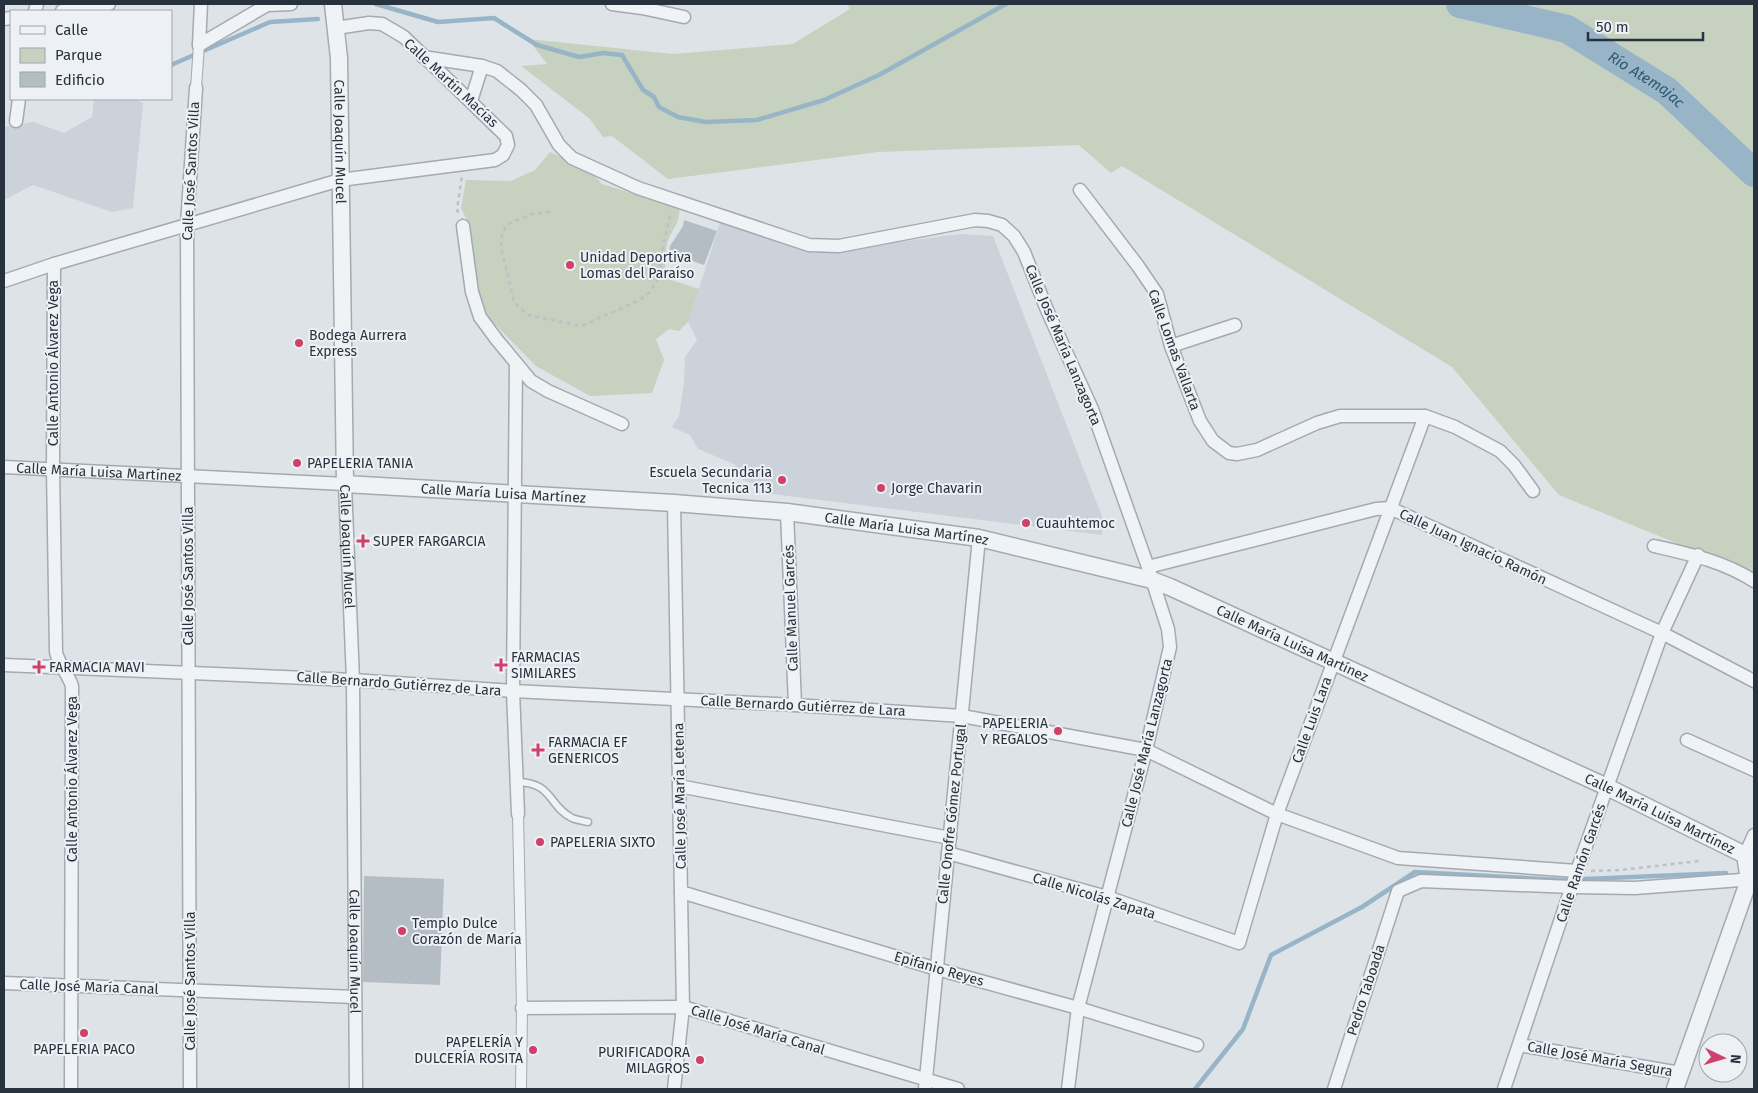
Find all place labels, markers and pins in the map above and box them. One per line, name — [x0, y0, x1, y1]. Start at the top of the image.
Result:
place label: Unidad Deportiva Lomas del Paraíso — [580, 249, 695, 282]
marker: Unidad Deportiva Lomas del Paraíso — [564, 259, 576, 271]
place label: Bodega Aurrera Express — [309, 327, 407, 360]
marker: Bodega Aurrera Express — [293, 337, 305, 349]
place label: PAPELERIA TANIA — [307, 455, 413, 472]
marker: PAPELERIA TANIA — [291, 457, 303, 469]
place label: Escuela Secundaria Tecnica 113 — [649, 464, 772, 497]
marker: Escuela Secundaria Tecnica 113 — [776, 474, 788, 486]
place label: Jorge Chavarin — [891, 480, 982, 497]
marker: Jorge Chavarin — [875, 482, 887, 494]
place label: Cuauhtemoc — [1036, 515, 1115, 532]
marker: Cuauhtemoc — [1020, 517, 1032, 529]
place label: SUPER FARGARCIA — [373, 533, 485, 550]
marker: SUPER FARGARCIA — [357, 535, 369, 547]
place label: FARMACIAS SIMILARES — [511, 649, 580, 682]
place label: FARMACIA MAVI — [49, 659, 145, 676]
marker: FARMACIAS SIMILARES — [495, 659, 507, 671]
marker: FARMACIA MAVI — [33, 661, 45, 673]
place label: PAPELERIA Y REGALOS — [980, 715, 1048, 748]
marker: PAPELERIA Y REGALOS — [1052, 725, 1064, 737]
place label: FARMACIA EF GENERICOS — [548, 734, 628, 767]
marker: FARMACIA EF GENERICOS — [532, 744, 544, 756]
place label: PAPELERIA SIXTO — [550, 834, 656, 851]
marker: PAPELERIA SIXTO — [534, 836, 546, 848]
place label: Templo Dulce Corazón de María — [412, 915, 522, 948]
marker: Templo Dulce Corazón de María — [396, 925, 408, 937]
marker: PAPELERIA PACO — [78, 1027, 90, 1039]
place label: PAPELERÍA Y DULCERÍA ROSITA — [414, 1033, 523, 1067]
place label: PAPELERIA PACO — [33, 1041, 135, 1058]
marker: PAPELERÍA Y DULCERÍA ROSITA — [527, 1044, 539, 1056]
place label: PURIFICADORA MILAGROS — [598, 1044, 690, 1077]
marker: PURIFICADORA MILAGROS — [694, 1054, 706, 1066]

